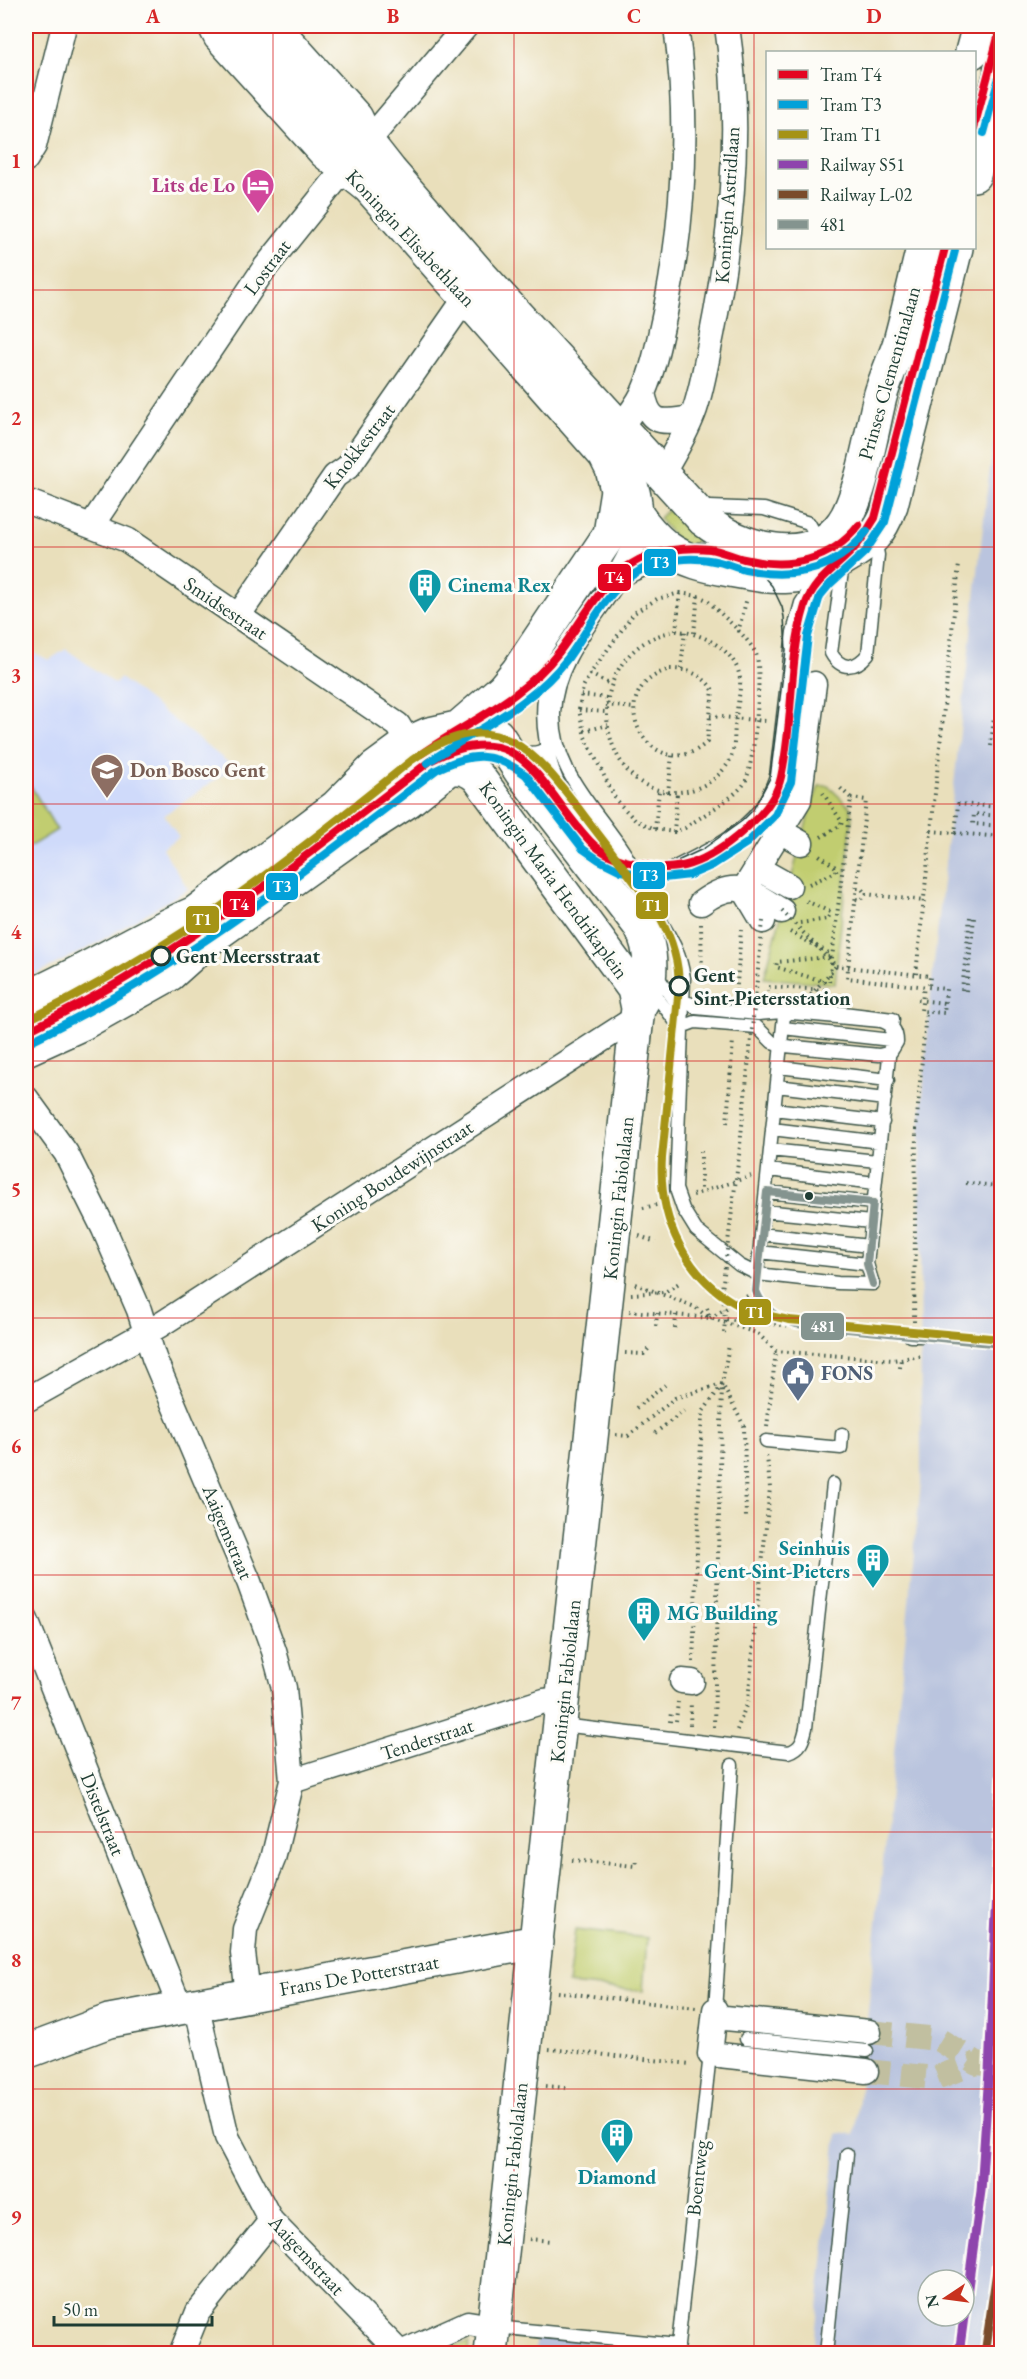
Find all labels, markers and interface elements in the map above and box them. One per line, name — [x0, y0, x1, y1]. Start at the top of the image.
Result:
text: A — [145, 3, 161, 29]
text: B — [387, 3, 399, 29]
text: C — [627, 3, 641, 29]
text: D — [866, 3, 882, 29]
legend — [766, 51, 976, 249]
text: Tram T4 — [820, 63, 882, 86]
text: Tram T3 — [820, 93, 882, 116]
text: Tram T1 — [820, 123, 882, 146]
street label: Koningin Astridlaan — [709, 125, 745, 284]
text: 1 — [11, 148, 21, 174]
text: Railway S51 — [820, 153, 905, 176]
street label: Koningin Elisabethlaan — [340, 164, 482, 313]
hotel icon: Lits de Lo — [240, 167, 276, 214]
place label: Lits de Lo — [152, 172, 235, 198]
text: Railway L-02 — [820, 183, 912, 206]
text: 481 — [820, 213, 846, 236]
street label: Lostraat — [238, 233, 297, 300]
street label: Prinses Clementinalaan — [852, 283, 926, 463]
street label: Knokkestraat — [317, 397, 401, 494]
text: 2 — [11, 405, 22, 431]
line badge: T3 — [643, 548, 677, 577]
text: T3 — [650, 552, 670, 573]
line badge: T4 — [597, 563, 632, 592]
building icon: Cinema Rex — [407, 567, 443, 614]
text: T4 — [604, 567, 624, 588]
street label: Smidsestraat — [179, 570, 274, 646]
place label: Cinema Rex — [448, 572, 551, 598]
text: 3 — [11, 662, 21, 688]
school or university icon: Don Bosco Gent — [89, 752, 125, 799]
place label: Don Bosco Gent — [130, 757, 266, 783]
street label: Koningin Maria Hendrikaplein — [473, 776, 635, 985]
line badge: T3 — [632, 861, 666, 890]
text: T3 — [639, 865, 659, 886]
line badge: T3 — [265, 872, 299, 901]
text: T3 — [272, 876, 292, 897]
line badge: T4 — [222, 890, 256, 918]
line badge: T1 — [635, 891, 669, 920]
text: T4 — [229, 894, 249, 915]
text: T1 — [642, 895, 662, 916]
line badge: T1 — [185, 905, 220, 934]
text: T1 — [192, 909, 212, 930]
text: 4 — [11, 919, 22, 945]
place label: Gent Meersstraat — [176, 943, 321, 969]
marker: Gent Meersstraat — [151, 946, 171, 966]
place label: Gent Sint-Pietersstation — [694, 962, 851, 1011]
marker: Gent Sint-Pietersstation — [669, 976, 689, 996]
street label: Koning Boudewijnstraat — [306, 1114, 478, 1238]
street label: Koningin Fabiolalaan — [596, 1115, 640, 1281]
text: 5 — [11, 1176, 21, 1202]
unlabelled marker — [803, 1190, 815, 1202]
line badge: T1 — [738, 1298, 772, 1326]
text: T1 — [745, 1302, 765, 1323]
line badge: 481 — [800, 1312, 845, 1341]
text: 481 — [810, 1316, 836, 1337]
public building icon: FONS — [780, 1355, 816, 1402]
place label: FONS — [821, 1360, 873, 1386]
text: 6 — [11, 1433, 22, 1459]
street label: Aaigemstraat — [196, 1480, 260, 1584]
place label: Seinhuis Gent-Sint-Pieters — [704, 1535, 850, 1584]
building icon: Seinhuis Gent-Sint-Pieters — [855, 1542, 891, 1589]
building icon: MG Building — [626, 1595, 662, 1642]
street label: Koningin Fabiolalaan — [543, 1598, 587, 1764]
place label: MG Building — [667, 1600, 779, 1626]
text: 7 — [11, 1690, 22, 1716]
street label: Tenderstraat — [377, 1712, 477, 1766]
street label: Distelstraat — [75, 1769, 132, 1860]
text: 8 — [11, 1947, 21, 1973]
street label: Frans De Potterstraat — [277, 1948, 441, 2002]
street label: Koningin Fabiolalaan — [490, 2081, 534, 2247]
building icon: Diamond — [599, 2117, 635, 2164]
street label: Boentweg — [680, 2139, 714, 2217]
place label: Diamond — [578, 2164, 656, 2190]
text: 9 — [11, 2204, 22, 2230]
street label: Aaigemstraat — [263, 2209, 351, 2301]
north arrow — [916, 2268, 976, 2328]
scale bar — [54, 2289, 212, 2327]
text: N — [920, 2293, 944, 2310]
text: 50 m — [63, 2298, 98, 2321]

